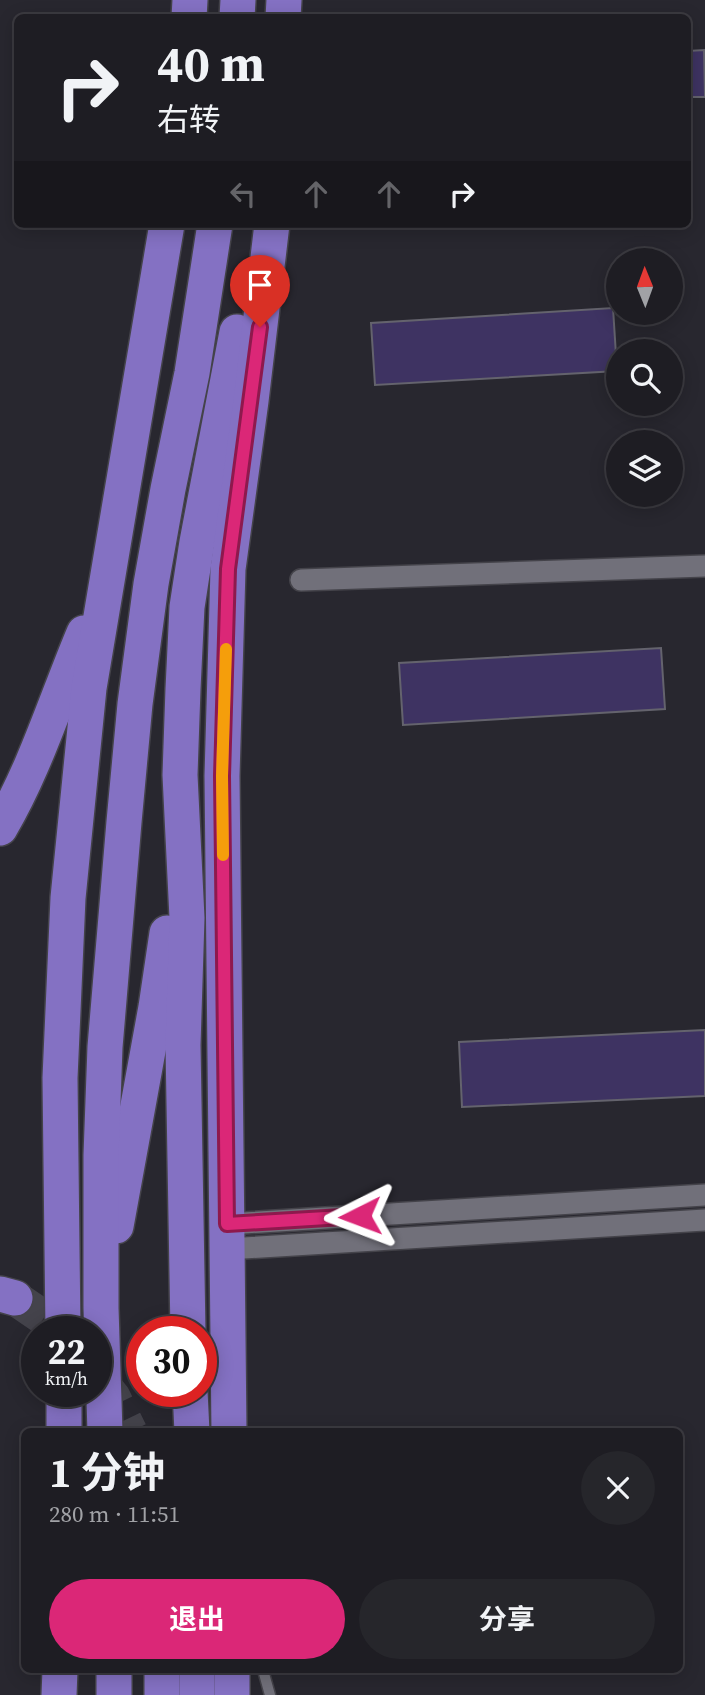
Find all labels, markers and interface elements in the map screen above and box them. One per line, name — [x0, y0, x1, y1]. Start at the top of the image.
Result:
text: 40 m — [157, 30, 265, 97]
icon: right — [42, 42, 133, 133]
text: 右转 — [157, 98, 221, 142]
icon: left — [224, 175, 262, 213]
icon: ahead — [297, 175, 335, 213]
icon: ahead — [370, 175, 408, 213]
icon: right — [443, 175, 481, 213]
north arrow — [606, 248, 682, 326]
map controls — [606, 248, 683, 507]
pin — [230, 255, 290, 327]
icon: arrive — [241, 266, 279, 304]
button: search — [606, 339, 683, 416]
button: layers — [606, 430, 683, 507]
position arrow — [323, 1179, 397, 1253]
speed limit sign: 30 — [126, 1316, 217, 1407]
text: 22 — [48, 1328, 85, 1376]
text: km/h — [45, 1366, 88, 1391]
text: 1 分钟 — [49, 1443, 165, 1501]
button: close — [581, 1451, 655, 1525]
text: 280 m · 11:51 — [49, 1498, 180, 1530]
button: 退出 — [49, 1579, 345, 1659]
button: 分享 — [359, 1579, 655, 1659]

